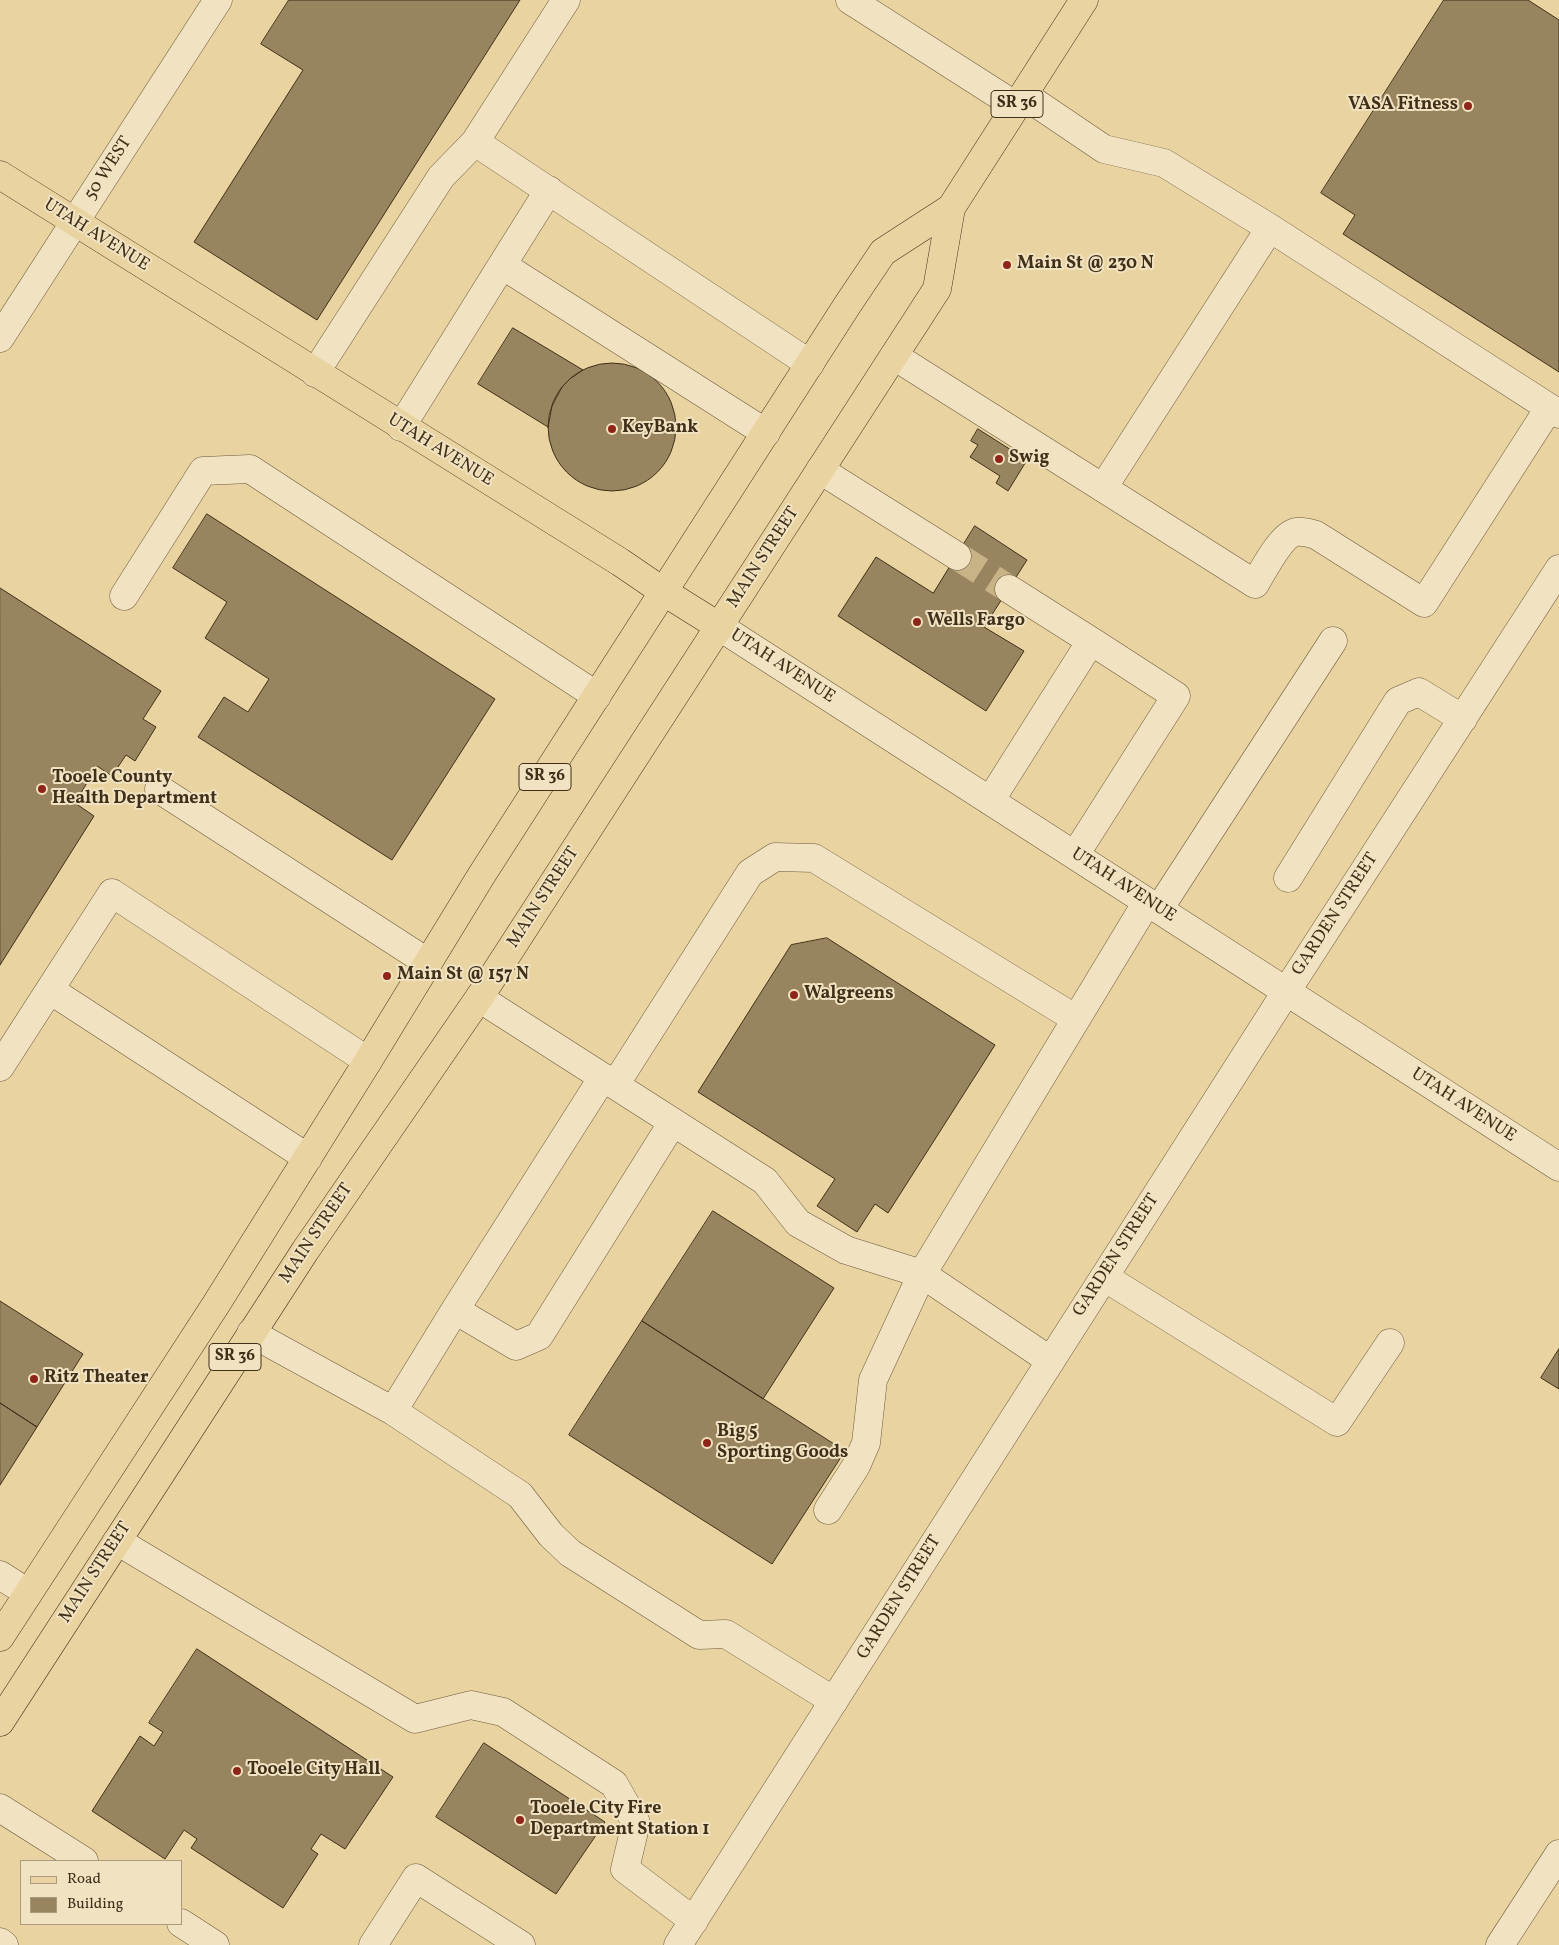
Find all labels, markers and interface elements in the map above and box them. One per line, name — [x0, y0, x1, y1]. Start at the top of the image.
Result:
road number: SR 36 — [991, 90, 1043, 118]
place label: VASA Fitness — [1348, 95, 1458, 117]
marker: VASA Fitness — [1462, 100, 1474, 112]
street label: 50 WEST — [81, 133, 137, 205]
street label: UTAH AVENUE — [39, 195, 153, 277]
place label: Main St @ 230 N — [1017, 254, 1154, 276]
marker: Main St @ 230 N — [1001, 259, 1013, 271]
street label: UTAH AVENUE — [383, 410, 497, 492]
place label: KeyBank — [622, 418, 698, 440]
marker: KeyBank — [606, 423, 618, 435]
place label: Swig — [1009, 448, 1049, 470]
marker: Swig — [993, 453, 1005, 465]
street label: MAIN STREET — [723, 503, 805, 613]
place label: Wells Fargo — [927, 611, 1025, 633]
marker: Wells Fargo — [911, 616, 923, 628]
street label: UTAH AVENUE — [726, 625, 838, 709]
road number: SR 36 — [519, 764, 571, 790]
place label: Tooele County Health Department — [52, 768, 217, 811]
marker: Tooele County Health Department — [36, 783, 48, 795]
street label: MAIN STREET — [503, 843, 585, 953]
street label: UTAH AVENUE — [1067, 844, 1179, 928]
street label: GARDEN STREET — [1288, 850, 1384, 980]
place label: Main St @ 157 N — [397, 965, 529, 987]
marker: Main St @ 157 N — [381, 970, 393, 982]
place label: Walgreens — [804, 984, 893, 1006]
marker: Walgreens — [788, 989, 800, 1001]
street label: UTAH AVENUE — [1407, 1064, 1519, 1148]
street label: MAIN STREET — [276, 1180, 358, 1288]
street label: GARDEN STREET — [1069, 1191, 1165, 1321]
road number: SR 36 — [209, 1344, 261, 1370]
place label: Ritz Theater — [44, 1368, 149, 1390]
marker: Ritz Theater — [28, 1373, 40, 1385]
place label: Big 5 Sporting Goods — [717, 1422, 848, 1465]
marker: Big 5 Sporting Goods — [701, 1437, 713, 1449]
street label: MAIN STREET — [55, 1518, 137, 1628]
street label: GARDEN STREET — [853, 1532, 947, 1664]
place label: Tooele City Hall — [247, 1760, 380, 1782]
marker: Tooele City Hall — [231, 1765, 243, 1777]
place label: Tooele City Fire Department Station 1 — [530, 1799, 709, 1842]
marker: Tooele City Fire Department Station 1 — [514, 1814, 526, 1826]
legend — [20, 1860, 182, 1925]
text: Road — [67, 1869, 101, 1890]
text: Building — [67, 1894, 123, 1915]

